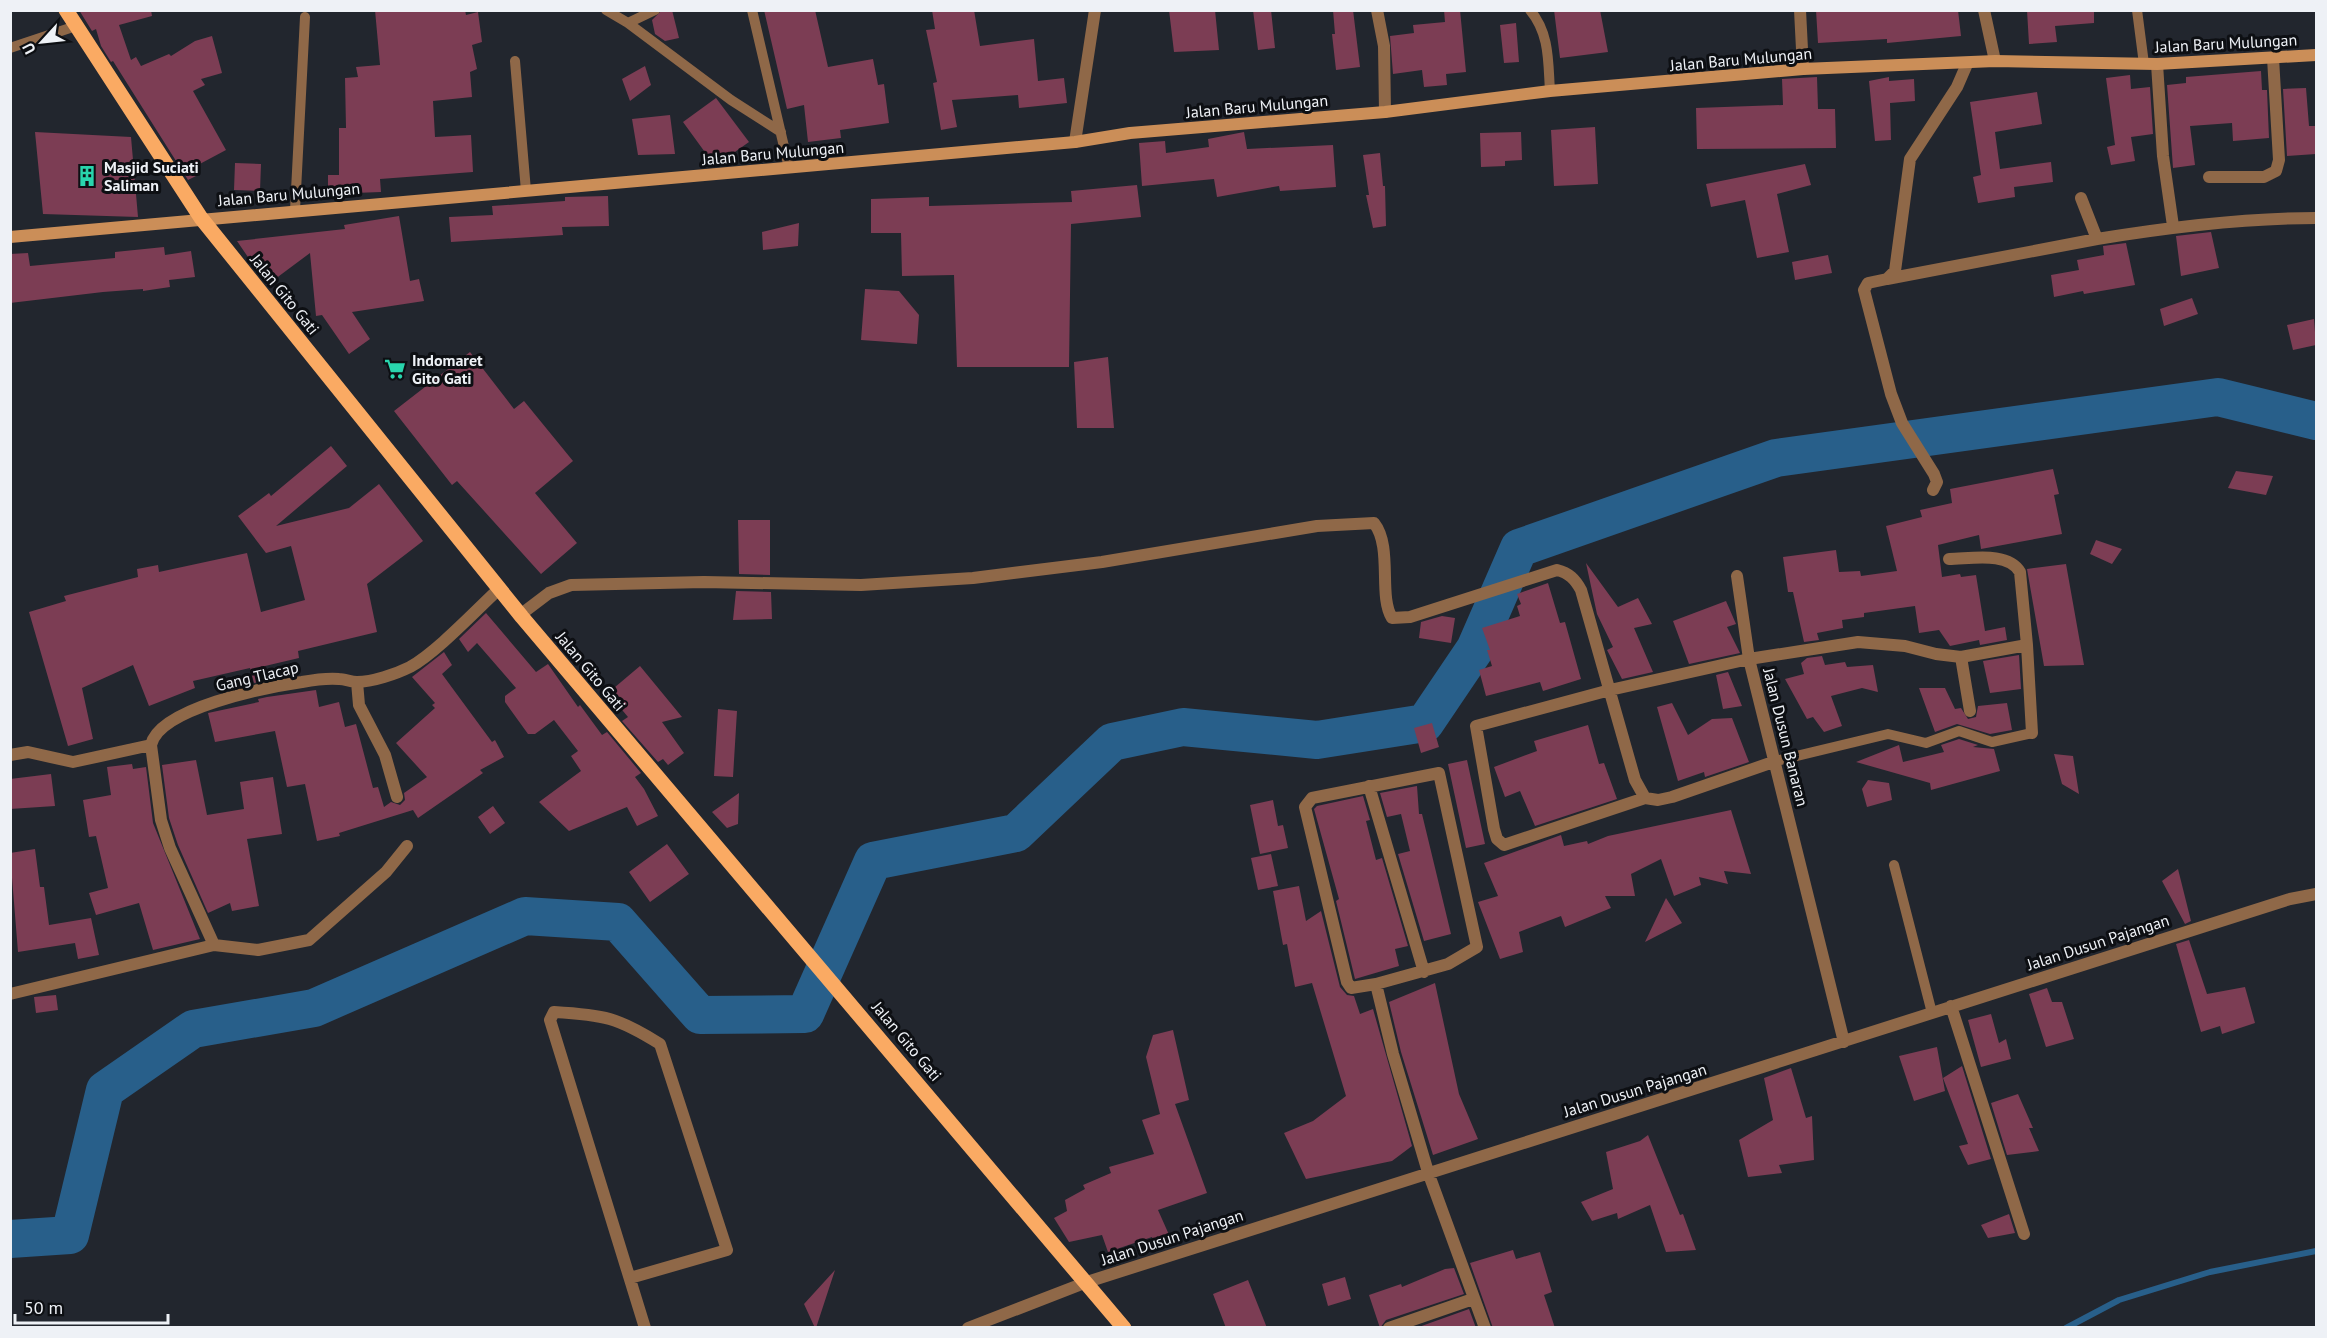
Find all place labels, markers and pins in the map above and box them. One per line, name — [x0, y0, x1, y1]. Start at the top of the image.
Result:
place label: Masjid Suciati Saliman — [104, 157, 199, 195]
building icon: Masjid Suciati Saliman — [75, 164, 99, 188]
place label: Indomaret Gito Gati — [412, 350, 483, 388]
supermarket icon: Indomaret Gito Gati — [383, 357, 407, 381]

